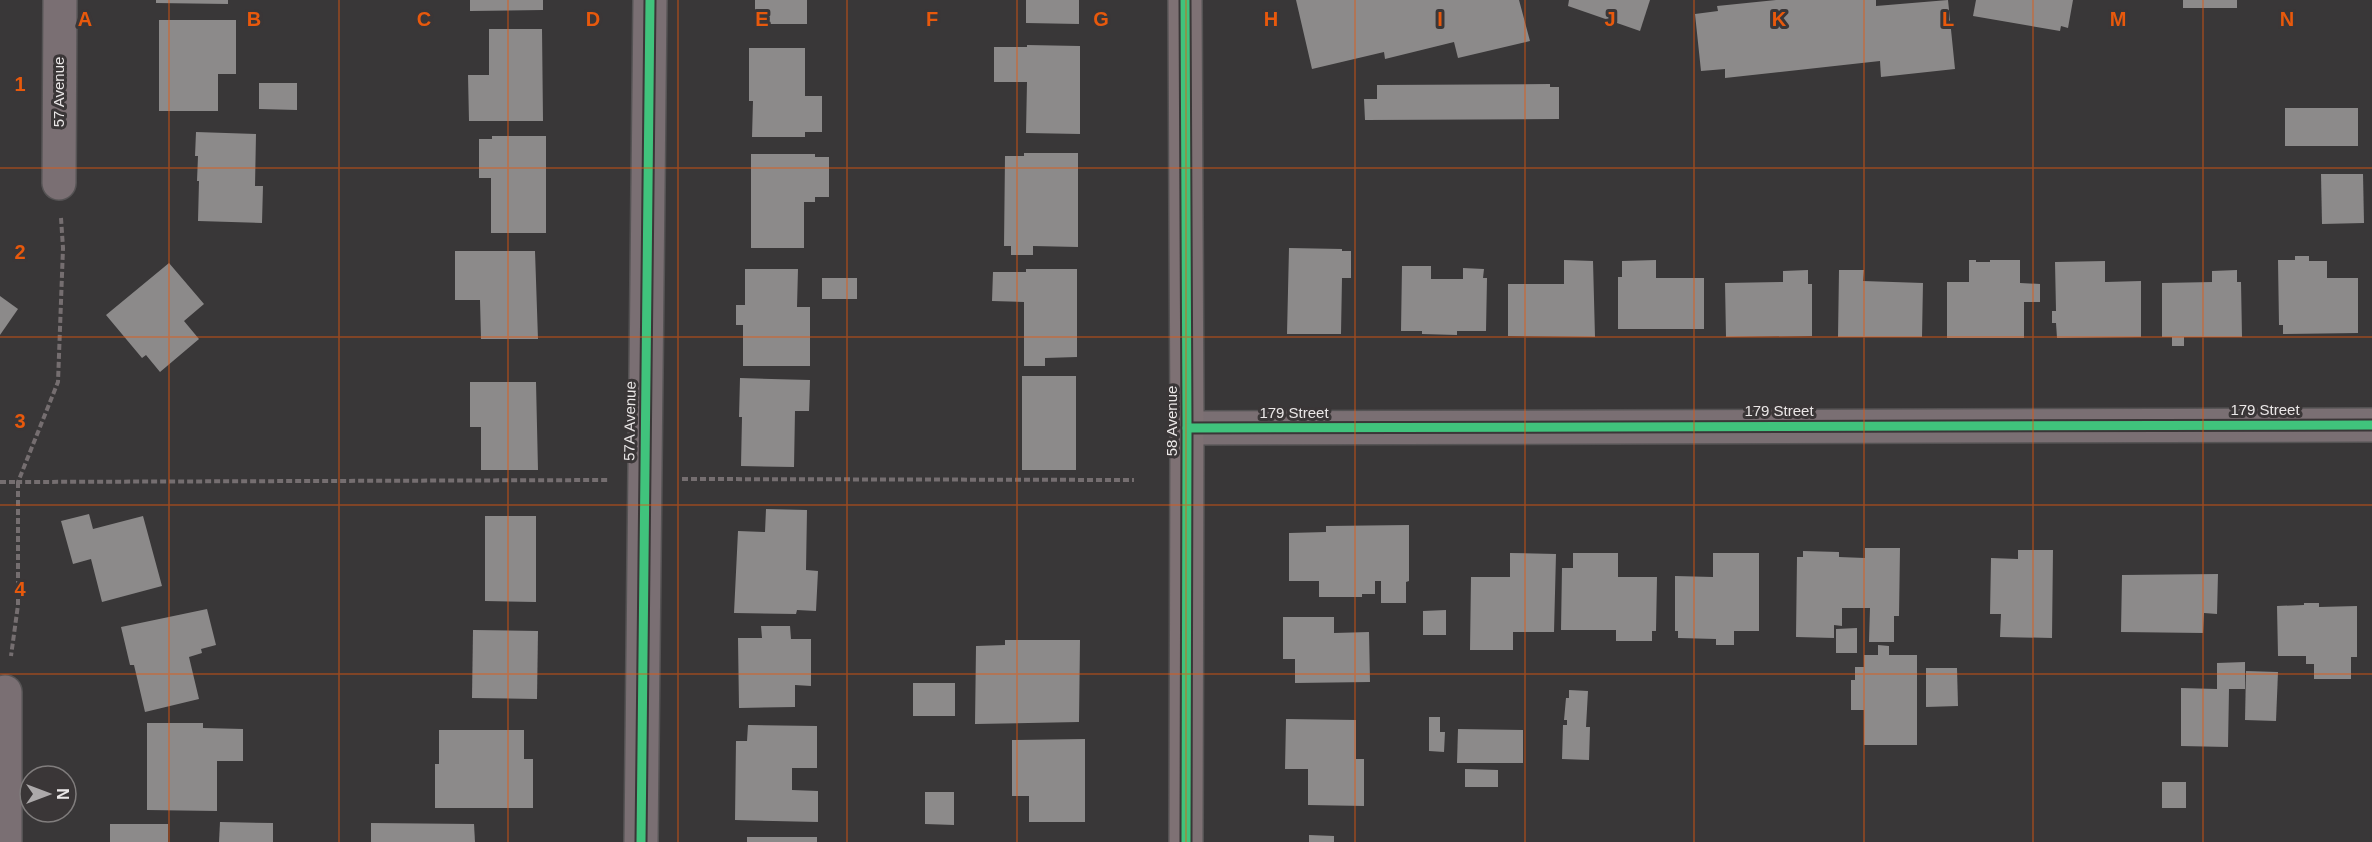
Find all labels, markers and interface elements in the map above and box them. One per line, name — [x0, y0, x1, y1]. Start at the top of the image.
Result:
text: A — [78, 8, 92, 30]
text: B — [247, 8, 261, 30]
text: C — [417, 8, 431, 30]
text: D — [586, 8, 600, 30]
text: E — [755, 8, 769, 30]
text: F — [926, 8, 938, 30]
text: G — [1093, 8, 1109, 30]
text: H — [1264, 8, 1278, 30]
text: I — [1437, 8, 1443, 30]
text: J — [1604, 8, 1616, 30]
text: K — [1772, 8, 1787, 30]
text: L — [1942, 8, 1954, 30]
text: M — [2110, 8, 2126, 30]
text: N — [2280, 8, 2294, 30]
street label: 57 Avenue — [50, 57, 67, 127]
text: 1 — [14, 73, 26, 95]
text: 2 — [14, 241, 26, 263]
street label: 57A Avenue — [620, 381, 639, 461]
street label: 58 Avenue — [1163, 386, 1180, 456]
street label: 179 Street — [2230, 401, 2300, 418]
street label: 179 Street — [1744, 402, 1814, 419]
street label: 179 Street — [1259, 404, 1329, 421]
text: 3 — [14, 410, 26, 432]
text: 4 — [14, 578, 26, 600]
north arrow — [18, 764, 78, 824]
text: N — [54, 788, 71, 800]

